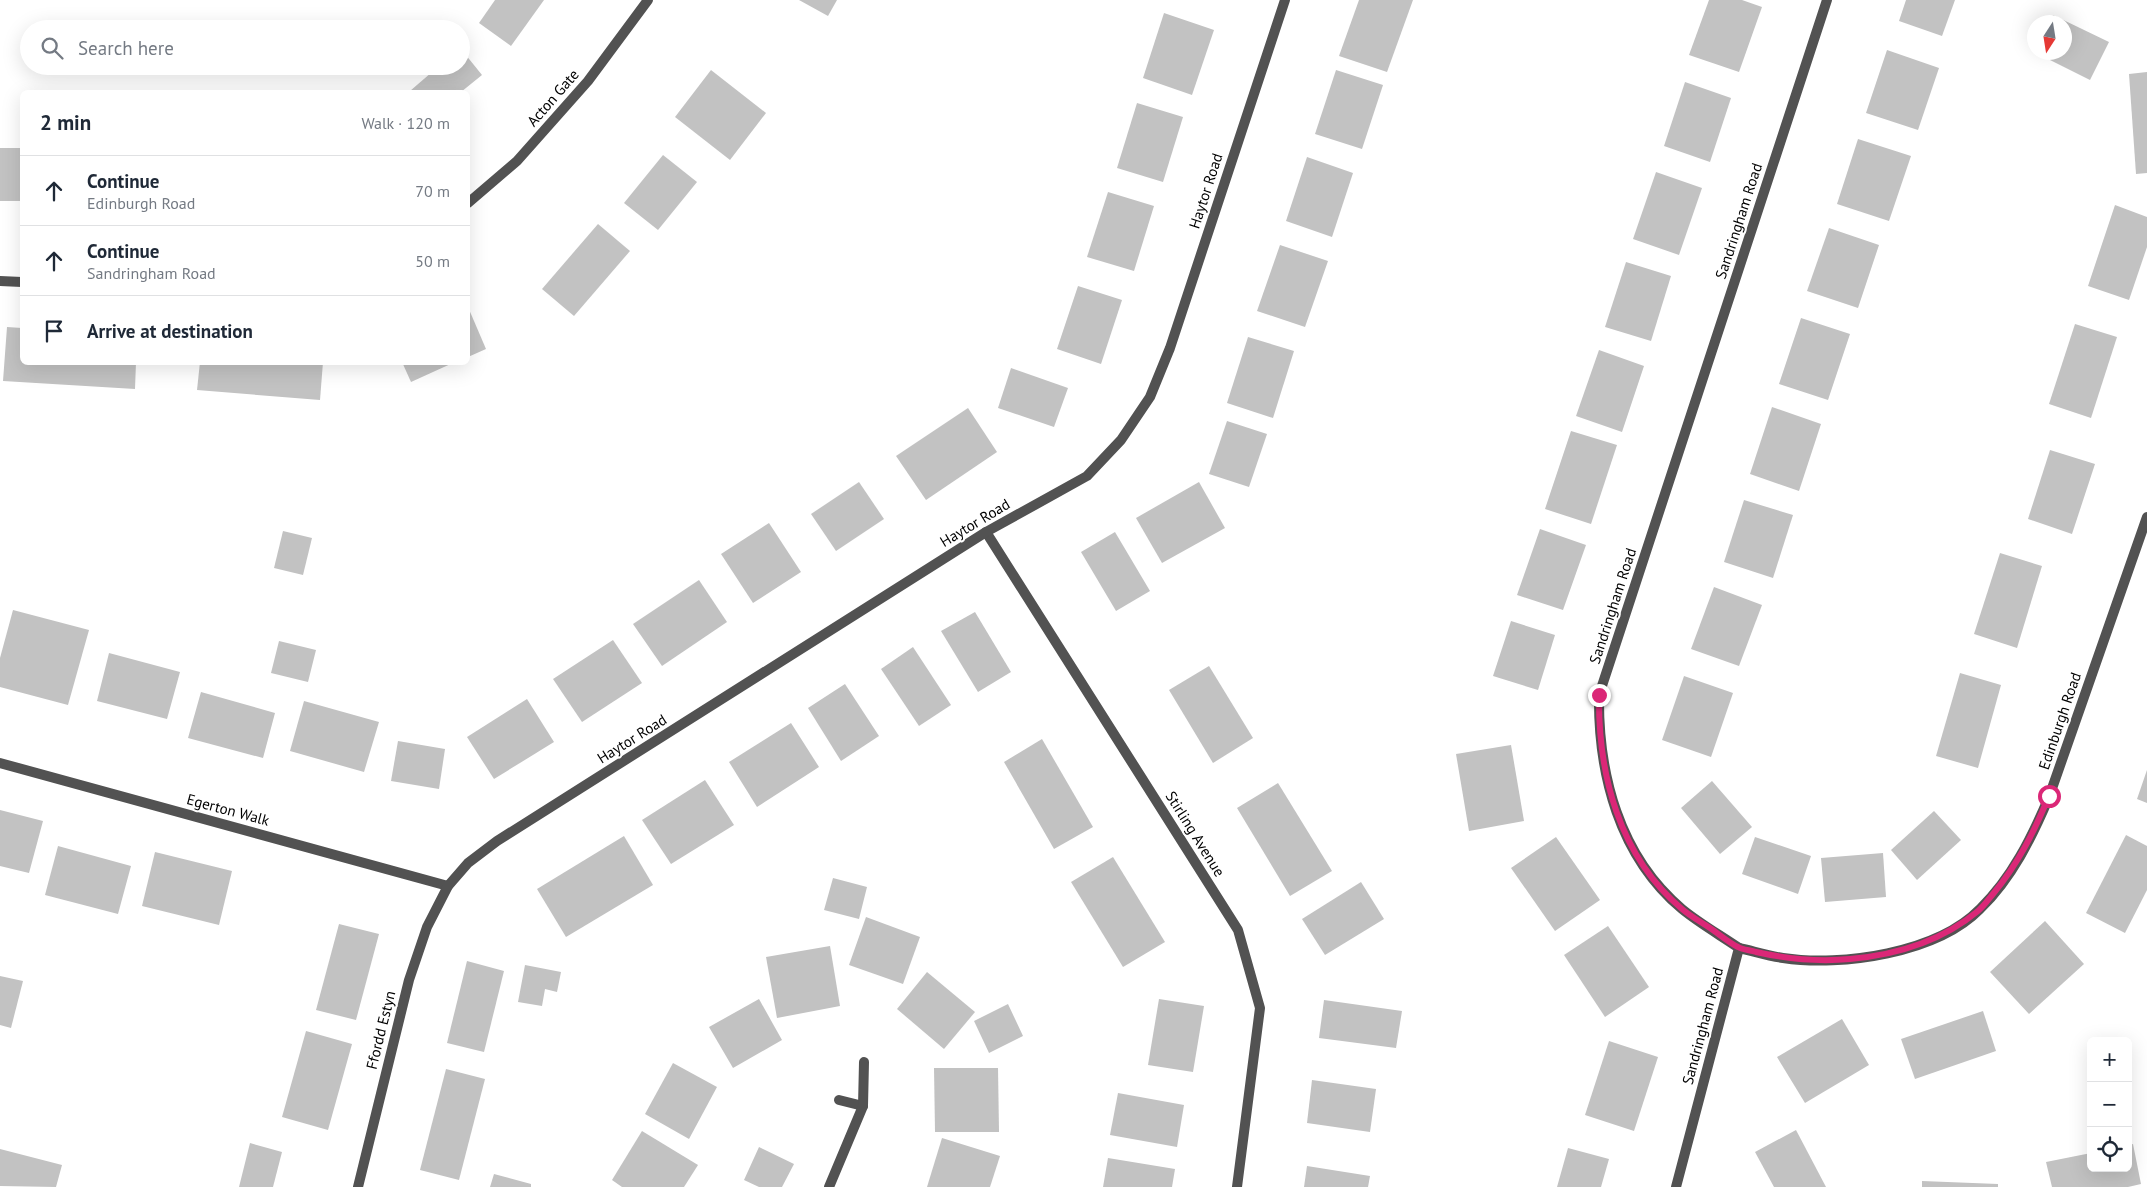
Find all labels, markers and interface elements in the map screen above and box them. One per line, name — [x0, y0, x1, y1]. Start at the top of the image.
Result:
north arrow — [2027, 15, 2072, 60]
search box — [20, 20, 470, 75]
icon: search — [38, 34, 66, 62]
text: Search here — [78, 36, 174, 60]
street label: Acton Gate — [523, 65, 583, 130]
text: 2 min — [40, 109, 91, 136]
text: Walk · 120 m — [361, 113, 450, 133]
street label: Haytor Road — [1184, 151, 1227, 231]
street label: Sandringham Road — [1711, 161, 1766, 281]
text: Continue — [87, 169, 159, 193]
icon: ahead — [40, 177, 68, 205]
text: 70 m — [415, 181, 450, 201]
text: Edinburgh Road — [87, 193, 195, 213]
text: Continue — [87, 239, 159, 263]
icon: ahead — [40, 247, 68, 275]
text: 50 m — [415, 251, 450, 271]
text: Sandringham Road — [87, 263, 216, 283]
icon: arrive — [40, 317, 68, 345]
text: Arrive at destination — [87, 319, 253, 343]
street label: Haytor Road — [936, 494, 1013, 551]
street label: Sandringham Road — [1585, 546, 1640, 666]
street label: Edinburgh Road — [2034, 670, 2085, 772]
route end — [1588, 684, 1611, 707]
street label: Haytor Road — [593, 710, 670, 767]
route start — [2038, 785, 2061, 808]
street label: Stirling Avenue — [1162, 787, 1229, 880]
street label: Egerton Walk — [185, 789, 272, 830]
street label: Sandringham Road — [1678, 965, 1727, 1087]
street label: Ffordd Estyn — [362, 989, 399, 1071]
map controls — [2087, 1037, 2132, 1172]
button: + — [2087, 1037, 2132, 1082]
button: − — [2087, 1082, 2132, 1127]
button: locate — [2087, 1127, 2132, 1172]

